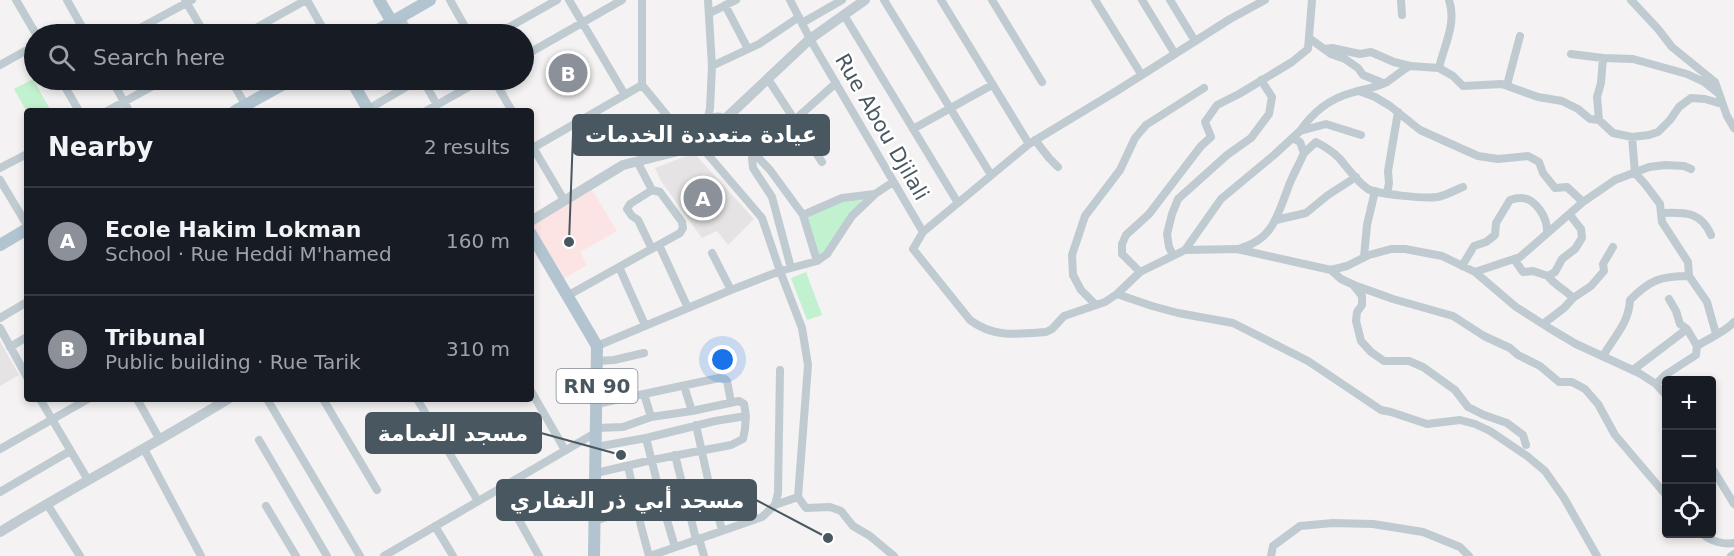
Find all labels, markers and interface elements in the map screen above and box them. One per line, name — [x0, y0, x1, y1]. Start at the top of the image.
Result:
search box — [24, 24, 534, 90]
icon: search — [45, 41, 78, 74]
text: Search here — [93, 45, 225, 70]
street label: Rue Abou Djilali — [830, 49, 934, 205]
pin: B — [548, 50, 588, 96]
callout: عيادة متعددة الخدمات — [573, 115, 829, 155]
text: عيادة متعددة الخدمات — [585, 122, 817, 147]
text: Nearby — [48, 132, 153, 162]
text: 2 results — [424, 135, 510, 159]
pin: A — [684, 176, 722, 220]
text: Ecole Hakim Lokman — [105, 217, 362, 242]
text: A — [60, 229, 75, 253]
text: 160 m — [446, 229, 510, 253]
text: School · Rue Heddi M'hamed — [105, 242, 392, 266]
text: Tribunal — [105, 325, 205, 350]
text: B — [60, 337, 75, 361]
text: 310 m — [446, 337, 510, 361]
your location — [708, 345, 737, 374]
text: Public building · Rue Tarik — [105, 350, 361, 374]
road number: RN 90 — [556, 369, 638, 403]
map controls — [1662, 376, 1716, 538]
button: + — [1662, 376, 1716, 430]
callout: مسجد الغمامة — [366, 413, 541, 453]
text: مسجد الغمامة — [378, 421, 528, 446]
button: − — [1662, 430, 1716, 484]
callout: مسجد أبي ذر الغفاري — [497, 480, 756, 520]
button: locate — [1662, 484, 1716, 538]
text: مسجد أبي ذر الغفاري — [510, 485, 744, 514]

